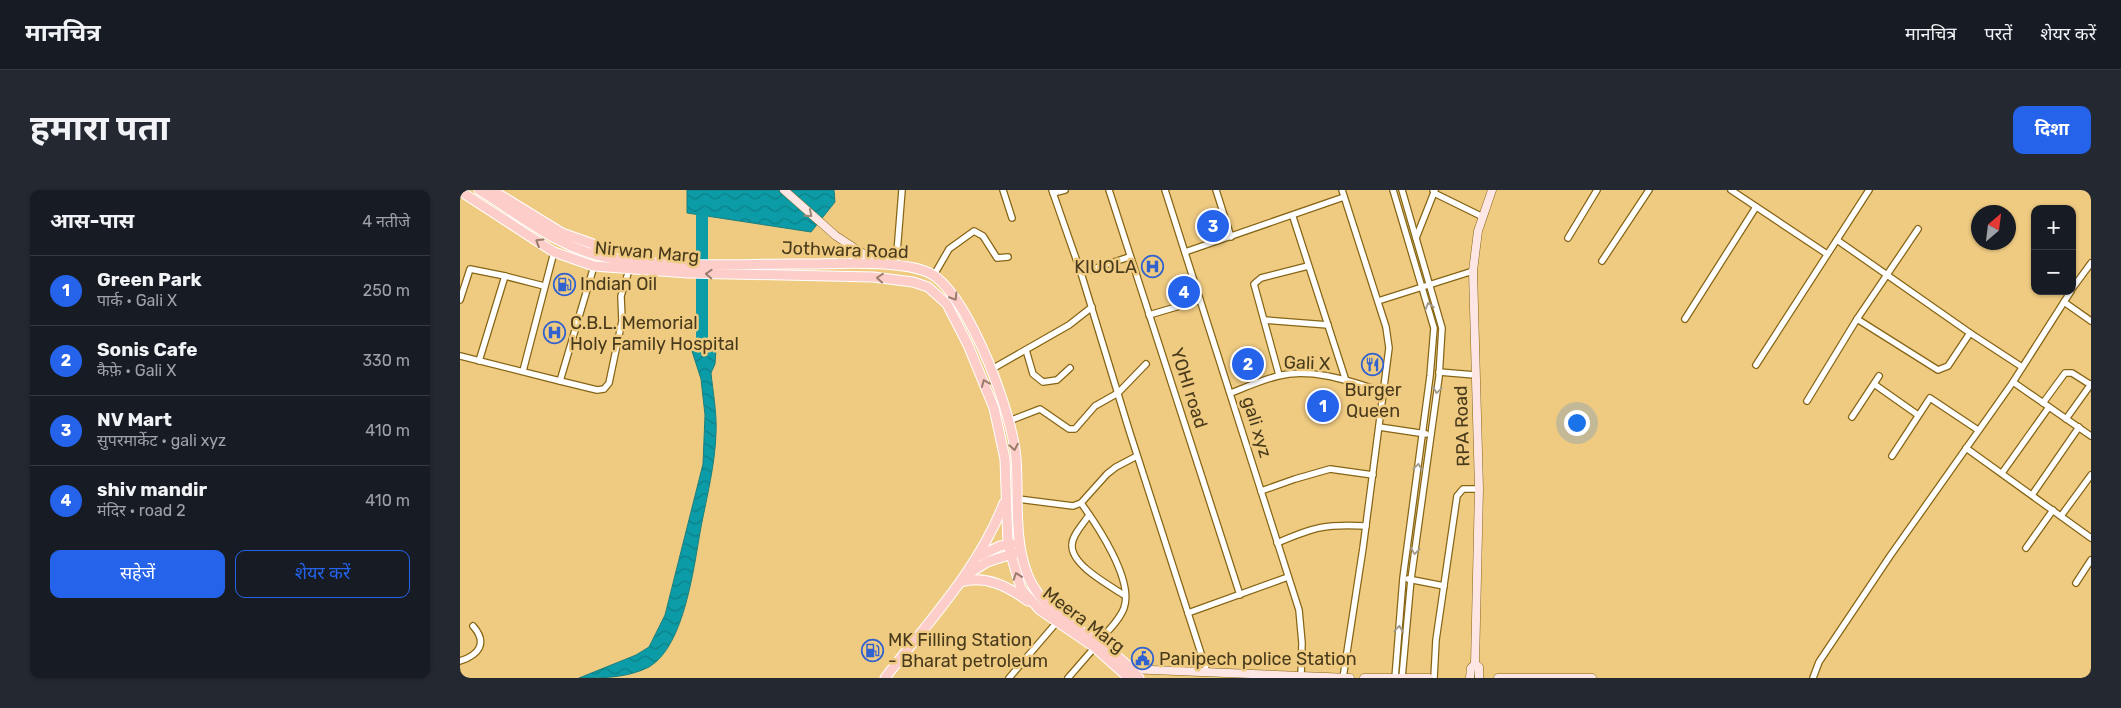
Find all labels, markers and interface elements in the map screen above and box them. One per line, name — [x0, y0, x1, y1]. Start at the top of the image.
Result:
text: मानचित्र — [25, 19, 101, 47]
text: मानचित्र — [1905, 23, 1957, 45]
text: परतें — [1985, 23, 2012, 45]
text: शेयर करें — [2040, 23, 2096, 45]
button: दिशा — [2013, 106, 2091, 154]
text: हमारा पता — [30, 107, 170, 149]
north arrow — [1971, 205, 2016, 250]
map controls — [2031, 205, 2076, 295]
button: + — [2031, 205, 2076, 250]
pin: 3 — [1197, 207, 1229, 245]
text: आस-पास — [50, 208, 134, 233]
one-way arrow — [804, 208, 813, 217]
text: 4 नतीजे — [362, 212, 410, 231]
street label: Nirwan Marg — [594, 236, 700, 268]
street label: Jothwara Road — [781, 237, 909, 263]
one-way arrow — [535, 239, 544, 249]
button: − — [2031, 250, 2076, 295]
hospital icon: KIUOLA — [1141, 255, 1165, 279]
place label: KIUOLA — [1074, 256, 1137, 278]
text: Green Park — [97, 268, 202, 291]
one-way arrow — [704, 269, 712, 279]
fuel station icon: Indian Oil — [552, 272, 576, 296]
place label: Indian Oil — [580, 273, 657, 295]
one-way arrow — [876, 273, 884, 284]
pin: 4 — [1168, 273, 1200, 311]
text: 1 — [62, 281, 70, 300]
text: 250 m — [363, 281, 410, 300]
text: पार्क · Gali X — [97, 291, 177, 310]
one-way arrow — [948, 292, 957, 301]
one-way arrow — [1424, 303, 1434, 311]
place label: C.B.L. Memorial Holy Family Hospital — [570, 312, 739, 355]
hospital icon: C.B.L. Memorial Holy Family Hospital — [542, 321, 566, 345]
text: Sonis Cafe — [97, 338, 197, 361]
street label: YOHI road — [1166, 345, 1212, 431]
pin: 2 — [1232, 345, 1264, 383]
text: 2 — [61, 351, 71, 370]
text: 330 m — [362, 351, 410, 370]
street label: Gali X — [1283, 351, 1331, 375]
restaurant icon: Burger Queen — [1361, 353, 1385, 377]
text: कैफ़े · Gali X — [97, 361, 176, 380]
place label: Burger Queen — [1344, 379, 1402, 422]
one-way arrow — [981, 380, 991, 388]
street label: RPA Road — [1450, 385, 1474, 467]
one-way arrow — [1432, 386, 1443, 394]
pin: 1 — [1307, 387, 1339, 425]
street label: gali xyz — [1237, 394, 1277, 460]
text: NV Mart — [97, 408, 172, 431]
your location — [1564, 410, 1590, 436]
text: 3 — [61, 421, 71, 440]
text: 410 m — [365, 421, 410, 440]
text: सुपरमार्केट · gali xyz — [97, 431, 226, 450]
one-way arrow — [1009, 443, 1019, 451]
one-way arrow — [1412, 463, 1423, 471]
text: shiv mandir — [97, 478, 207, 501]
text: 4 — [61, 491, 71, 510]
text: 410 m — [365, 491, 410, 510]
text: मंदिर · road 2 — [97, 501, 186, 520]
one-way arrow — [1410, 547, 1421, 555]
button: सहेजें — [50, 550, 225, 598]
button: शेयर करें — [235, 550, 410, 598]
one-way arrow — [1013, 573, 1023, 581]
street label: Meera Marg — [1039, 582, 1129, 658]
one-way arrow — [1393, 624, 1404, 632]
place label: MK Filling Station - Bharat petroleum — [888, 629, 1048, 672]
fuel station icon: MK Filling Station - Bharat petroleum — [860, 638, 884, 662]
public building icon: Panipech police Station — [1131, 647, 1155, 671]
place label: Panipech police Station — [1159, 648, 1357, 670]

